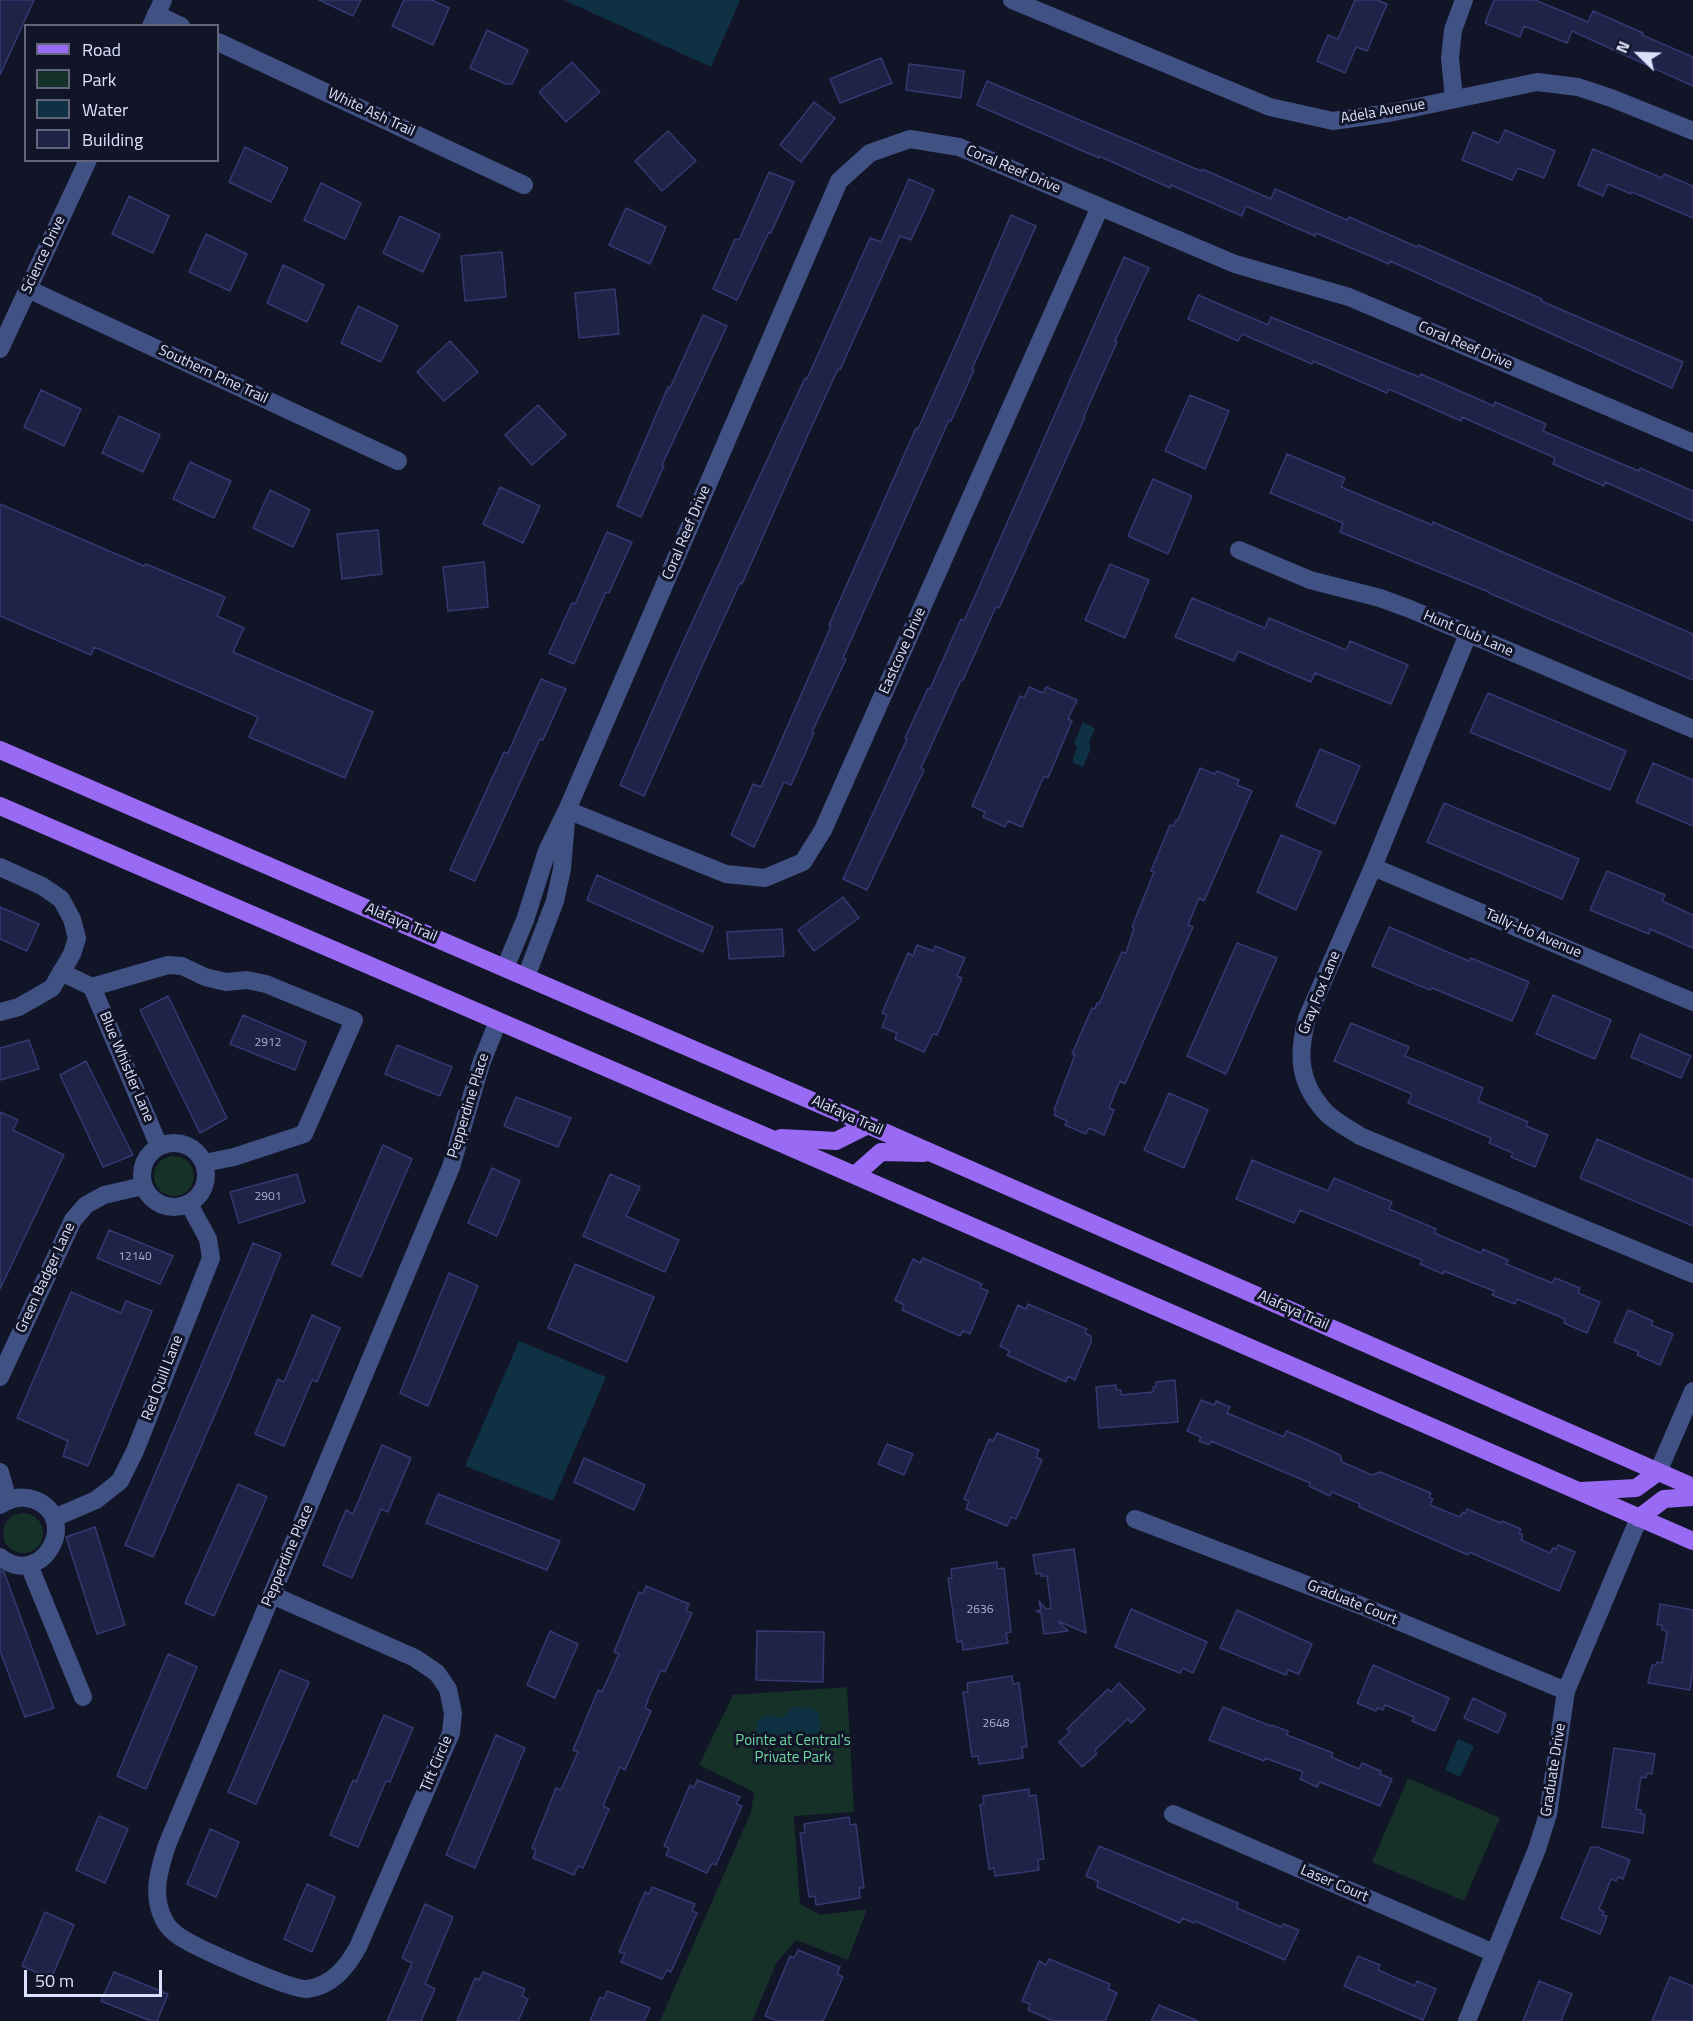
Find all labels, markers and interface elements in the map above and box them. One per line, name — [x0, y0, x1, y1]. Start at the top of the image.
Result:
legend — [24, 24, 219, 162]
north arrow — [1609, 24, 1669, 84]
text: Road — [82, 36, 121, 63]
text: N — [1609, 37, 1636, 57]
text: Park — [82, 66, 116, 93]
street label: White Ash Trail — [325, 85, 417, 141]
text: Water — [82, 96, 128, 123]
street label: Adela Avenue — [1339, 96, 1427, 128]
text: Building — [82, 126, 143, 153]
street label: Coral Reef Drive — [963, 142, 1063, 198]
street label: Science Drive — [18, 213, 70, 297]
street label: Coral Reef Drive — [1415, 318, 1515, 374]
street label: Southern Pine Trail — [155, 342, 271, 408]
street label: Coral Reef Drive — [659, 483, 715, 583]
street label: Eastcove Drive — [876, 605, 930, 697]
street label: Hunt Club Lane — [1420, 607, 1516, 661]
street label: Alafaya Trail — [362, 900, 440, 946]
street label: Tally-Ho Avenue — [1482, 906, 1584, 962]
street label: Gray Fox Lane — [1295, 949, 1345, 1037]
street label: Blue Whistler Lane — [95, 1009, 157, 1125]
house number: 2912 — [255, 1036, 281, 1050]
street label: Pepperdine Place — [444, 1051, 494, 1161]
street label: Alafaya Trail — [808, 1092, 886, 1140]
house number: 2901 — [255, 1190, 281, 1204]
street label: Green Badger Lane — [13, 1220, 79, 1336]
house number: 12140 — [118, 1250, 152, 1264]
street label: Alafaya Trail — [1254, 1287, 1332, 1335]
street label: Red Quill Lane — [139, 1333, 187, 1423]
street label: Pepperdine Place — [258, 1502, 318, 1610]
street label: Graduate Court — [1304, 1577, 1400, 1629]
house number: 2636 — [967, 1603, 993, 1617]
house number: 2648 — [983, 1717, 1009, 1731]
street label: Graduate Drive — [1538, 1722, 1570, 1818]
park label: Pointe at Central's Private Park — [735, 1732, 851, 1767]
street label: Tift Circle — [417, 1733, 457, 1795]
street label: Laser Court — [1297, 1862, 1371, 1906]
scale bar — [27, 1958, 165, 1996]
text: 50 m — [35, 1967, 74, 1994]

